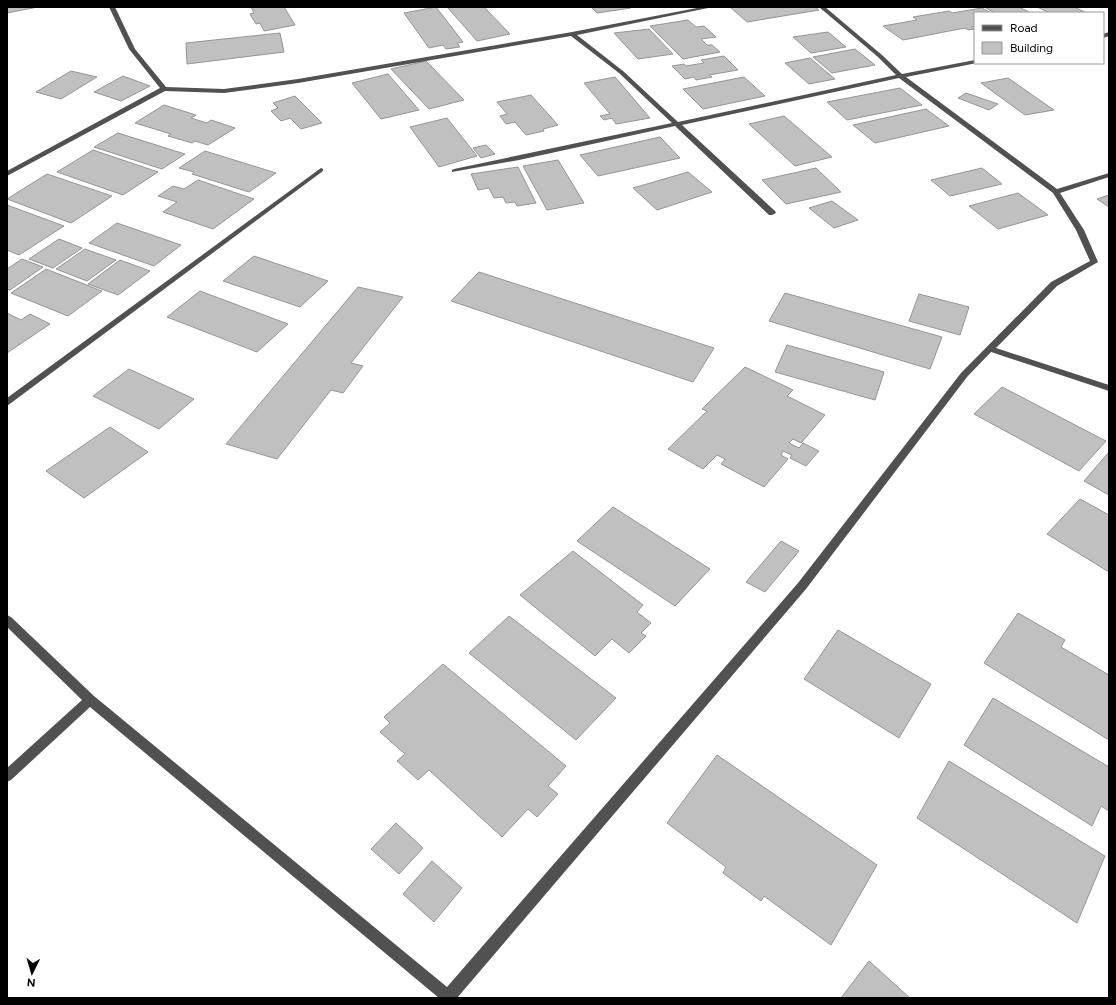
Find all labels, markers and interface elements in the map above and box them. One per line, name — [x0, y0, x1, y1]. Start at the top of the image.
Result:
legend — [974, 12, 1104, 64]
text: Road — [1010, 21, 1038, 35]
text: Building — [1010, 41, 1053, 55]
north arrow — [12, 953, 52, 993]
text: N — [26, 976, 36, 989]

